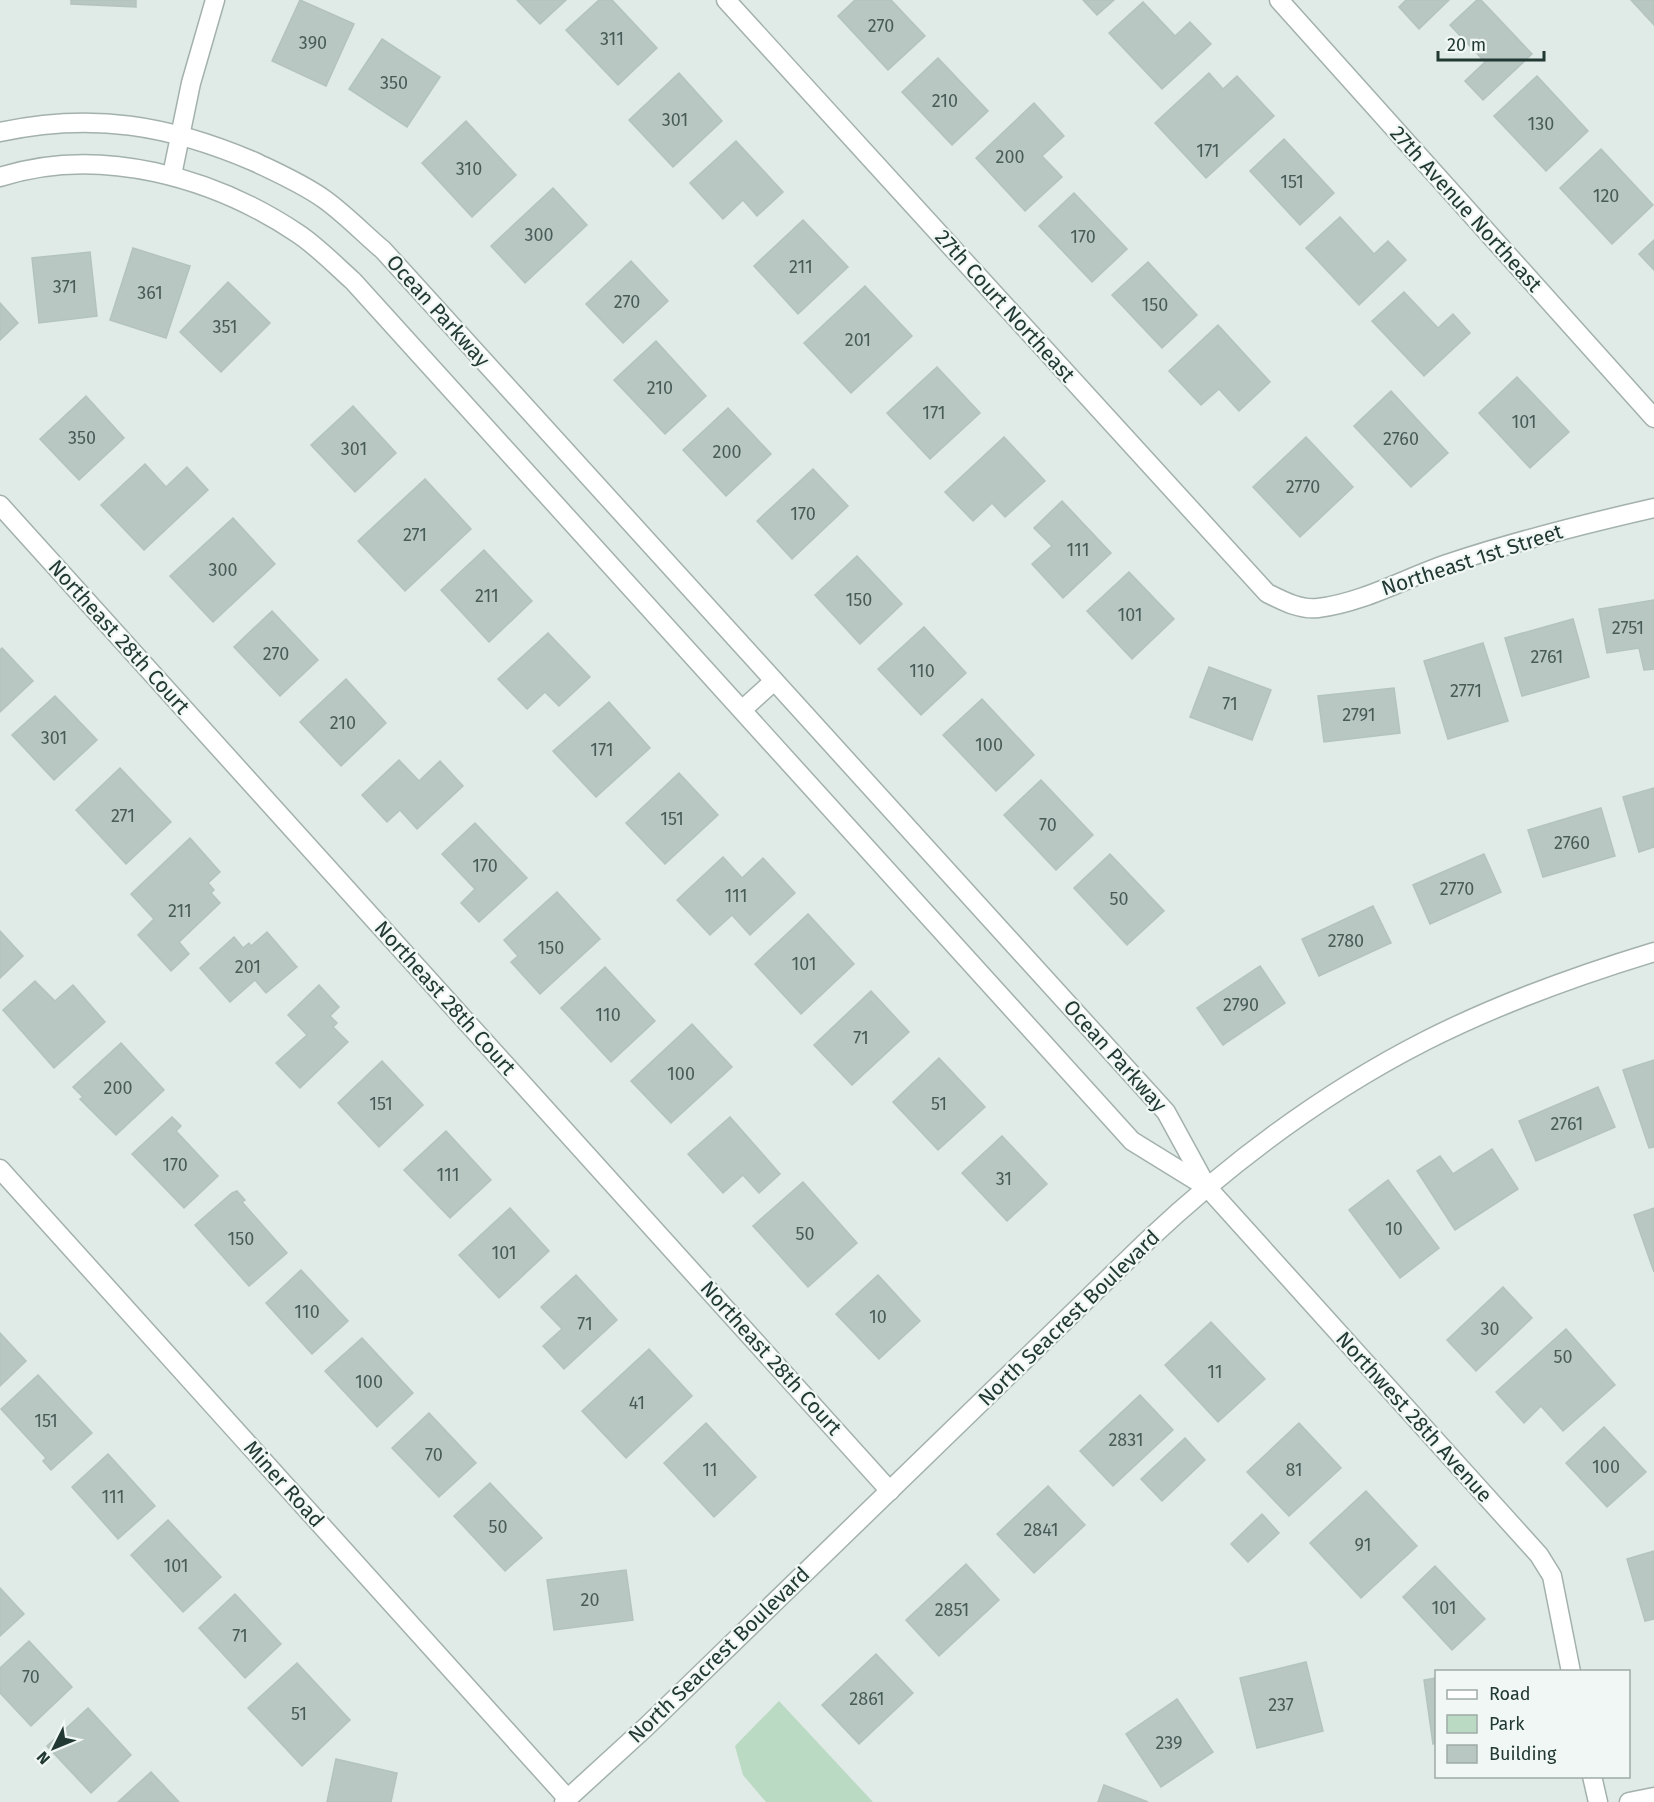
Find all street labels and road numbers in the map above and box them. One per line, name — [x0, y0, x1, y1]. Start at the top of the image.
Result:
street label: 27th Avenue Northeast — [1385, 121, 1548, 298]
street label: 27th Court Northeast — [930, 224, 1081, 388]
street label: Ocean Parkway — [381, 249, 496, 373]
street label: Northeast 1st Street — [1378, 518, 1566, 602]
street label: Northeast 28th Court — [43, 554, 195, 720]
street label: Northeast 28th Court — [369, 915, 521, 1081]
street label: Ocean Parkway — [1058, 994, 1173, 1118]
street label: North Seacrest Boulevard — [973, 1224, 1165, 1412]
street label: Northeast 28th Court — [695, 1275, 847, 1441]
street label: Northwest 28th Avenue — [1330, 1326, 1498, 1508]
street label: Miner Road — [238, 1435, 330, 1533]
street label: North Seacrest Boulevard — [623, 1561, 815, 1749]

